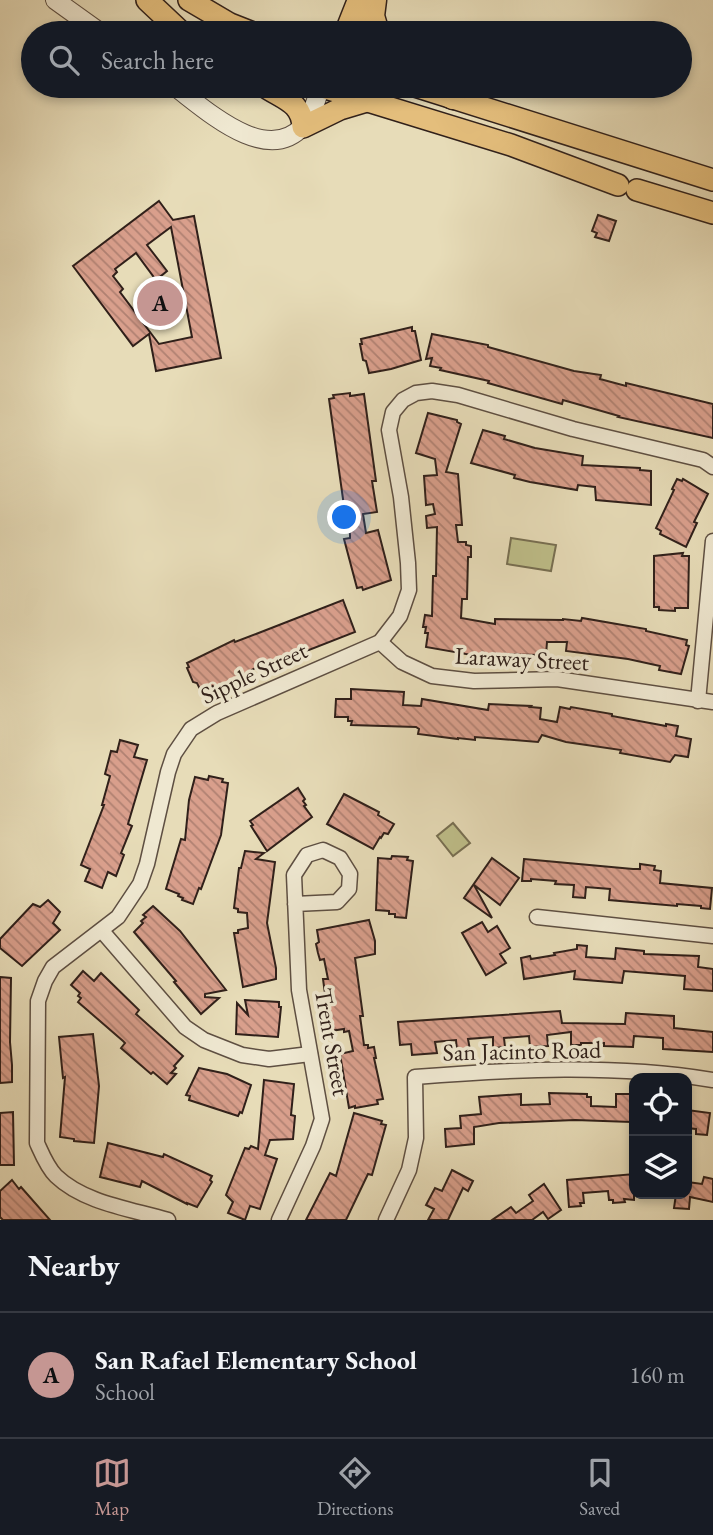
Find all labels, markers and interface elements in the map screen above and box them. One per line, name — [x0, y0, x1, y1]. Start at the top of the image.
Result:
search box — [21, 21, 692, 98]
icon: search — [45, 41, 83, 79]
text: Search here — [101, 43, 214, 77]
pin: A — [137, 277, 183, 329]
your location — [327, 500, 361, 534]
street label: Sipple Street — [195, 634, 313, 711]
street label: Laraway Street — [454, 640, 590, 678]
street label: Trent Street — [308, 986, 357, 1099]
street label: San Jacinto Road — [442, 1034, 602, 1067]
map controls — [629, 1073, 692, 1199]
button: locate — [629, 1073, 692, 1136]
button: layers — [629, 1136, 692, 1199]
text: Nearby — [28, 1246, 120, 1285]
text: San Rafael Elementary School — [95, 1343, 417, 1377]
text: A — [43, 1360, 59, 1390]
text: 160 m — [629, 1360, 685, 1390]
text: School — [95, 1377, 155, 1407]
tab: Map — [93, 1454, 131, 1521]
tab: Directions — [317, 1454, 393, 1521]
tab: Saved — [579, 1454, 620, 1521]

